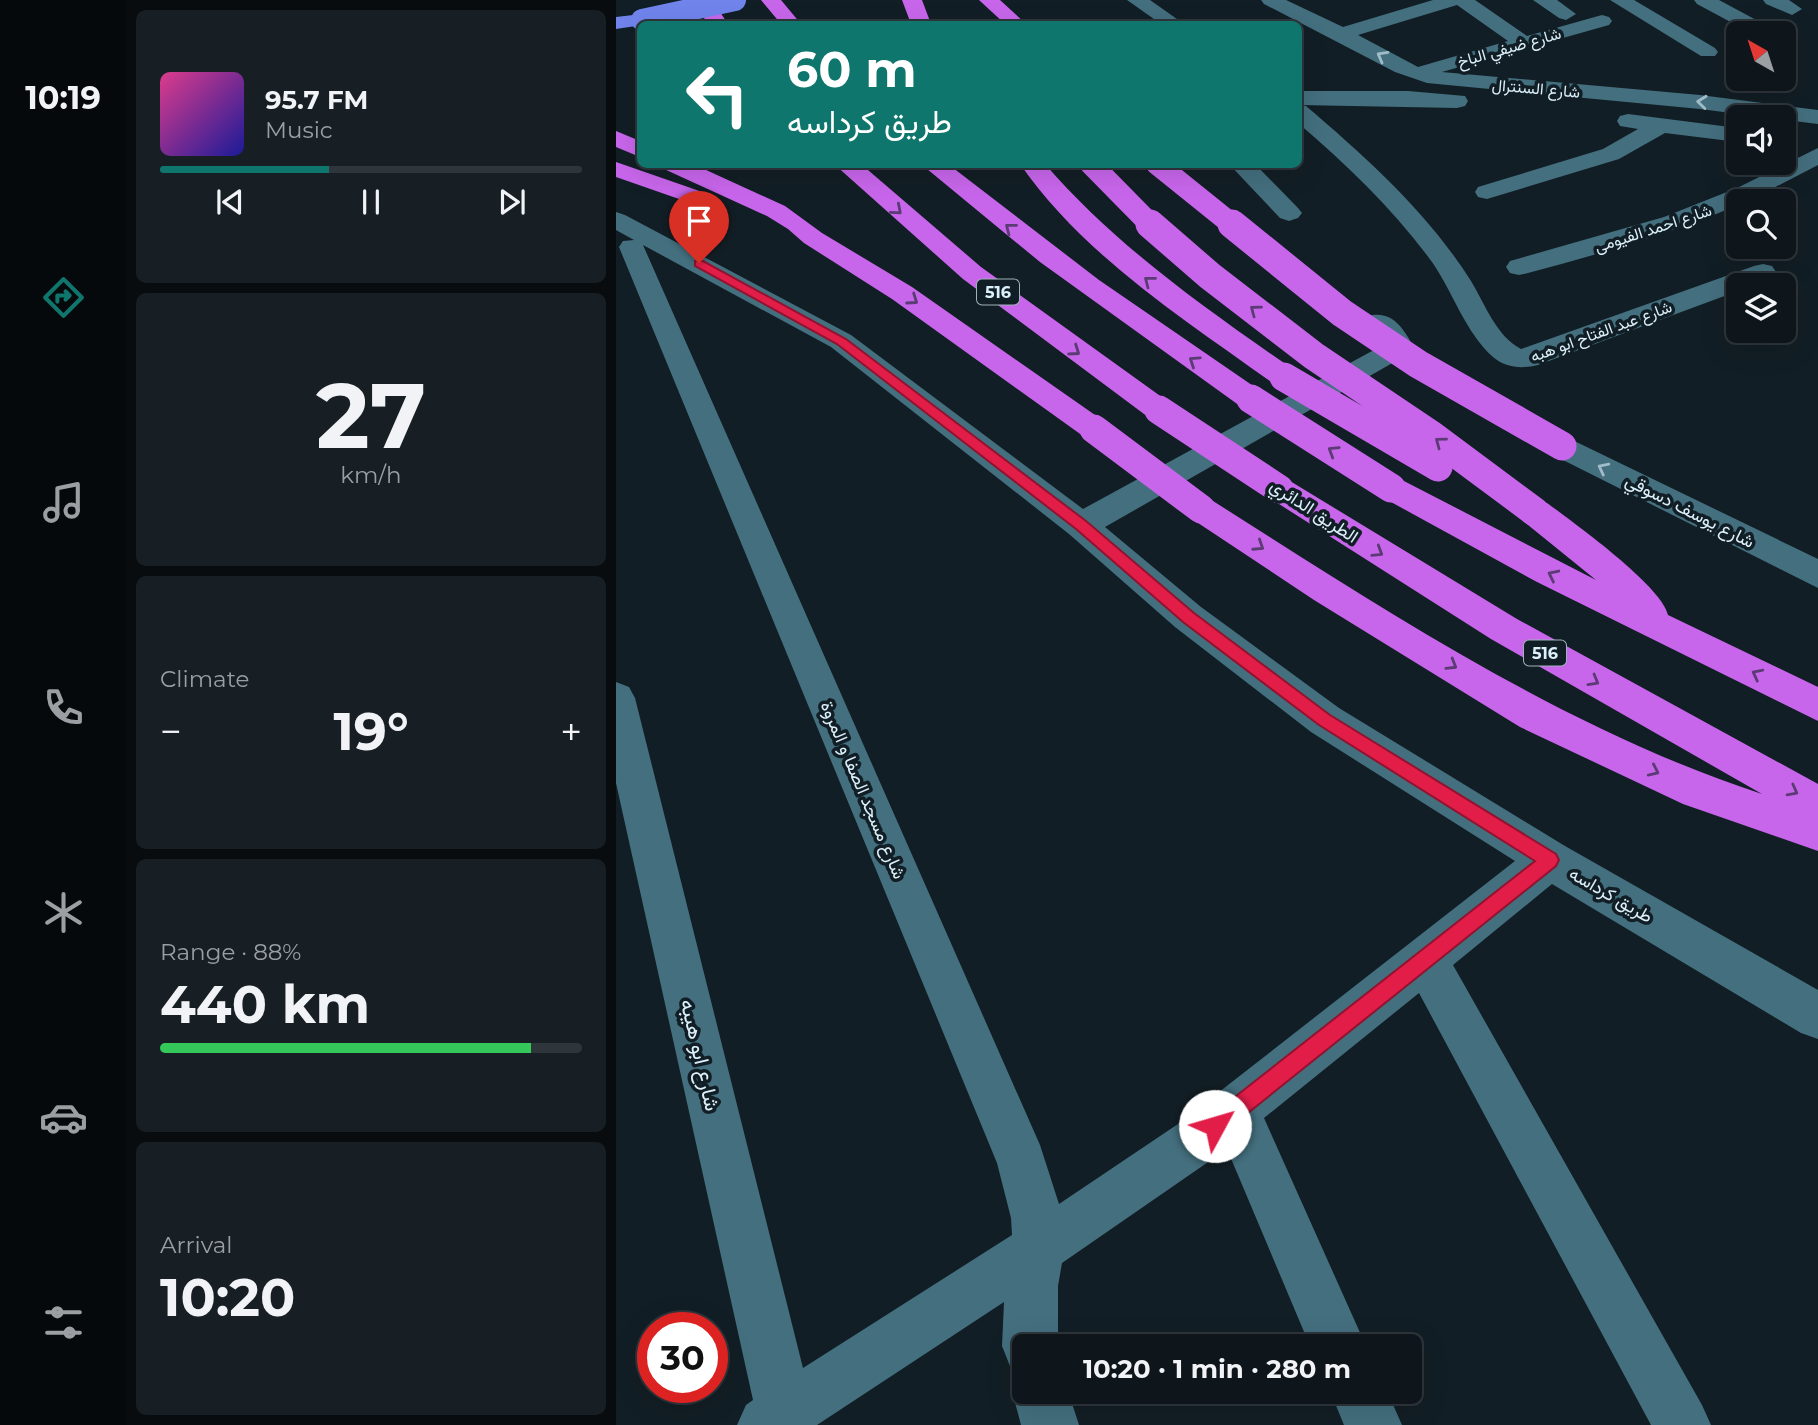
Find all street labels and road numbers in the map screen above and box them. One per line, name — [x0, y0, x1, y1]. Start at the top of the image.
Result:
street label: شارع ضيفي الباخ — [1455, 24, 1564, 75]
street label: شارع السنترال — [1491, 75, 1581, 104]
street label: شارع احمد الفيومى — [1592, 201, 1715, 258]
road number: 516 — [977, 280, 1019, 304]
street label: شارع عبد الفتاح ابو هبه — [1528, 297, 1675, 368]
street label: شارع يوسف دسوقي — [1620, 469, 1758, 557]
street label: الطريق الدائري — [1263, 474, 1362, 551]
road number: 516 — [1524, 640, 1566, 666]
street label: شارع مسجد الصفا و المروة — [815, 698, 910, 883]
street label: طريق كرداسه — [1565, 862, 1657, 928]
street label: شارع ابو هيبه — [674, 997, 725, 1114]

